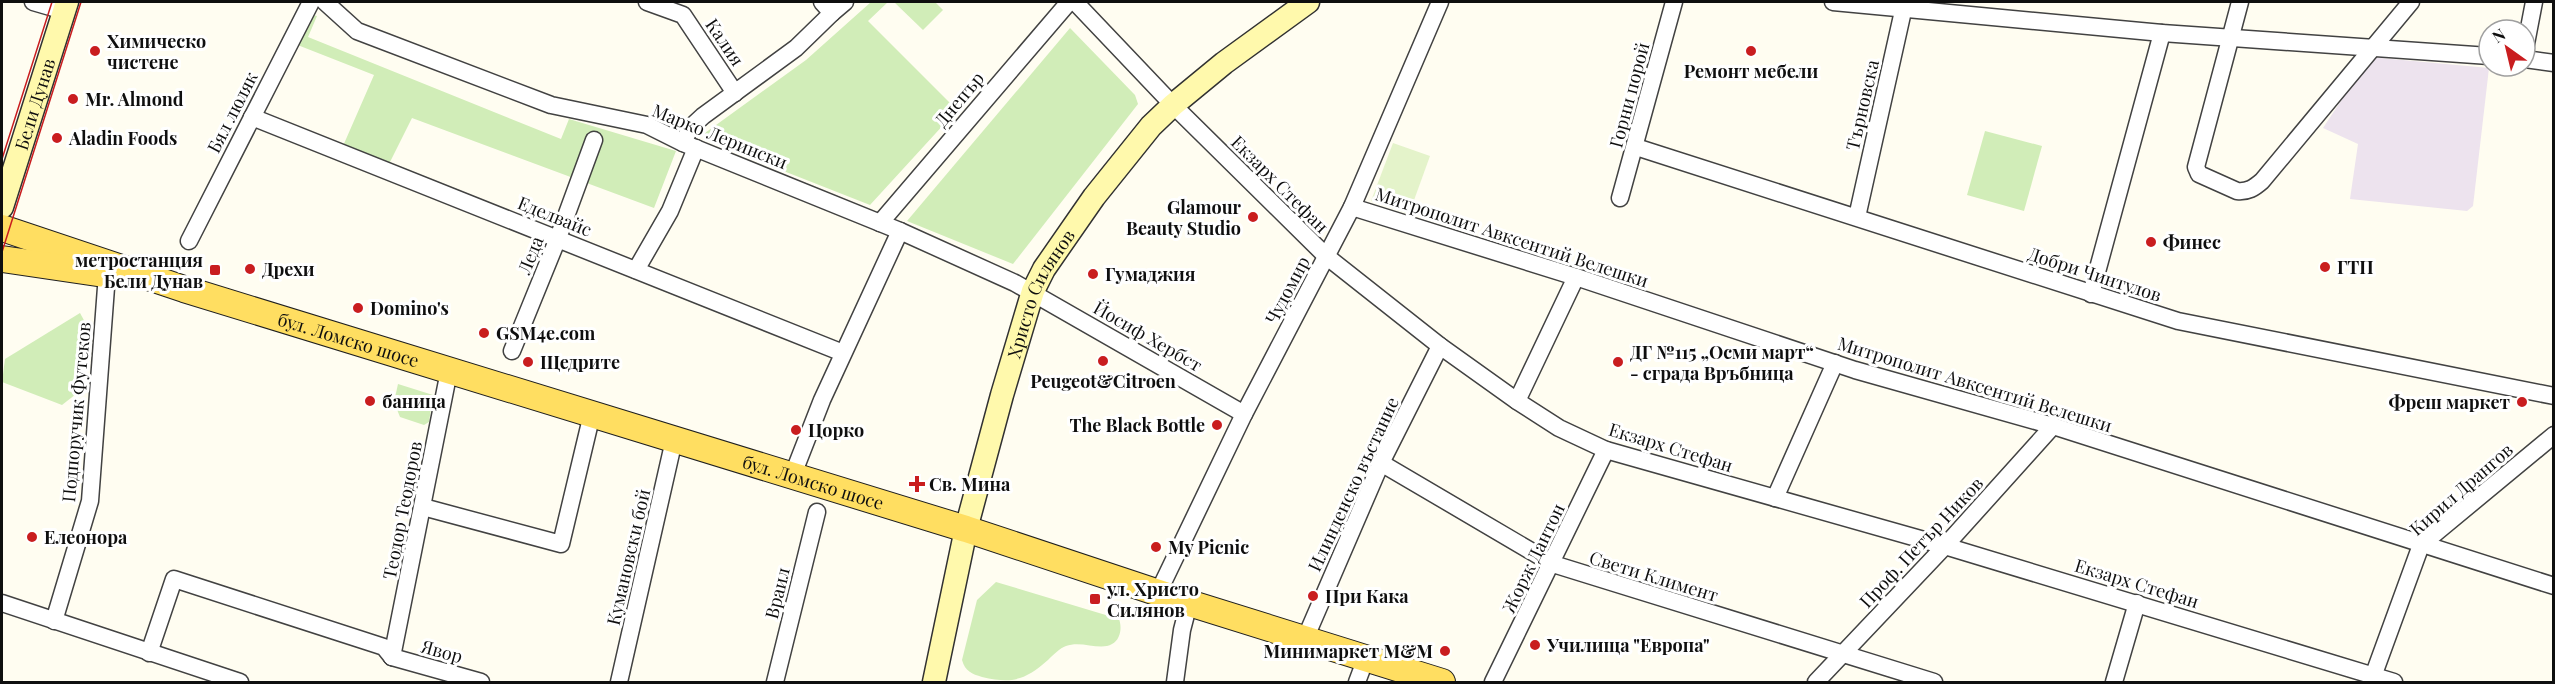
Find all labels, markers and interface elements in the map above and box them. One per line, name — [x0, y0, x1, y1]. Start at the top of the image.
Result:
street label: Калия — [700, 14, 750, 71]
north arrow — [2477, 18, 2537, 78]
text: N — [2488, 23, 2509, 47]
place label: Химическо чистене — [107, 29, 206, 74]
street label: Горни порой — [1603, 40, 1655, 150]
marker: Химическо чистене — [88, 44, 102, 58]
marker: Ремонт мебели — [1744, 44, 1758, 58]
street label: Бели Дунав — [9, 55, 61, 153]
street label: Търновска — [1840, 57, 1884, 153]
place label: Ремонт мебели — [1684, 59, 1818, 83]
street label: Днепър — [929, 66, 989, 132]
street label: Бял люляк — [201, 67, 263, 157]
place label: Mr. Almond — [85, 87, 184, 111]
marker: Mr. Almond — [66, 92, 80, 106]
street label: Марко Лерински — [649, 98, 791, 174]
place label: Aladin Foods — [68, 126, 177, 150]
street label: Екзарх Стефан — [1226, 130, 1334, 238]
marker: Aladin Foods — [50, 131, 64, 145]
street label: Митрополит Авксентий Велешки — [1372, 181, 1652, 293]
street label: Еделвайс — [514, 190, 596, 242]
place label: Glamour Beauty Studio — [1126, 195, 1242, 240]
marker: Glamour Beauty Studio — [1246, 210, 1260, 224]
street label: Христо Силянов — [1002, 224, 1080, 361]
place label: Финес — [2163, 230, 2221, 254]
street label: Леда — [511, 232, 548, 278]
marker: Финес — [2144, 235, 2158, 249]
street label: Добри Чинтулов — [2025, 241, 2165, 307]
place label: метростанция Бели Дунав — [75, 248, 203, 293]
street label: Чудомир — [1259, 252, 1315, 328]
place label: ГТП — [2337, 255, 2374, 279]
place label: Дрехи — [262, 257, 315, 281]
marker: ГТП — [2318, 260, 2332, 274]
marker: Дрехи — [243, 262, 257, 276]
place label: Гумаджия — [1105, 262, 1195, 286]
marker: метростанция Бели Дунав — [208, 263, 222, 277]
marker: Гумаджия — [1086, 267, 1100, 281]
street label: Йосиф Хербст — [1089, 295, 1207, 377]
place label: Domino's — [370, 296, 449, 320]
marker: Domino's — [351, 301, 365, 315]
street label: бул. Ломско шосе — [275, 306, 422, 372]
street label: Подпоручик Футеков — [56, 321, 96, 503]
place label: GSM4e.com — [496, 321, 596, 345]
marker: GSM4e.com — [477, 326, 491, 340]
street label: Митрополит Авксентий Велешки — [1835, 331, 2115, 437]
place label: ДГ №115 „Осми март“ - сграда Връбница — [1630, 340, 1814, 385]
place label: Щедрите — [540, 350, 620, 374]
marker: Peugeot&Citroen — [1096, 354, 1110, 368]
marker: Щедрите — [521, 355, 535, 369]
marker: ДГ №115 „Осми март“ - сграда Връбница — [1611, 355, 1625, 369]
place label: Peugeot&Citroen — [1030, 369, 1176, 393]
place label: баница — [382, 389, 447, 413]
place label: Фреш маркет — [2389, 390, 2510, 414]
street label: Илинденско въстание — [1302, 393, 1404, 575]
marker: баница — [363, 394, 377, 408]
marker: Фреш маркет — [2515, 395, 2529, 409]
place label: The Black Bottle — [1069, 413, 1205, 437]
street label: Екзарх Стефан — [1606, 417, 1736, 477]
place label: Цорко — [808, 418, 864, 442]
marker: The Black Bottle — [1210, 418, 1224, 432]
marker: Цорко — [789, 423, 803, 437]
street label: Кирил Дрангов — [2404, 437, 2518, 541]
street label: Теодор Теодоров — [377, 439, 427, 581]
street label: бул. Ломско шосе — [739, 449, 887, 515]
street label: Проф. Петър Ников — [1854, 471, 1988, 613]
place label: Св. Мина — [929, 472, 1011, 496]
marker: Св. Мина — [910, 477, 924, 491]
street label: Кумановски бой — [601, 487, 655, 627]
street label: Жорж Дантон — [1496, 499, 1570, 617]
place label: Елеонора — [44, 525, 128, 549]
marker: Елеонора — [25, 530, 39, 544]
place label: My Picnic — [1168, 535, 1249, 559]
marker: My Picnic — [1149, 540, 1163, 554]
street label: Свети Климент — [1587, 545, 1721, 607]
street label: Екзарх Стефан — [2072, 553, 2202, 613]
street label: Враил — [759, 565, 795, 621]
place label: ул. Христо Силянов — [1106, 577, 1199, 622]
place label: При Кака — [1325, 584, 1409, 608]
marker: При Кака — [1306, 589, 1320, 603]
marker: ул. Христо Силянов — [1088, 592, 1102, 606]
street label: Явор — [418, 633, 465, 668]
place label: Училища "Европа" — [1546, 633, 1710, 657]
marker: Училища "Европа" — [1528, 638, 1542, 652]
place label: Минимаркет М&М — [1264, 639, 1433, 663]
marker: Минимаркет М&М — [1438, 644, 1452, 658]

